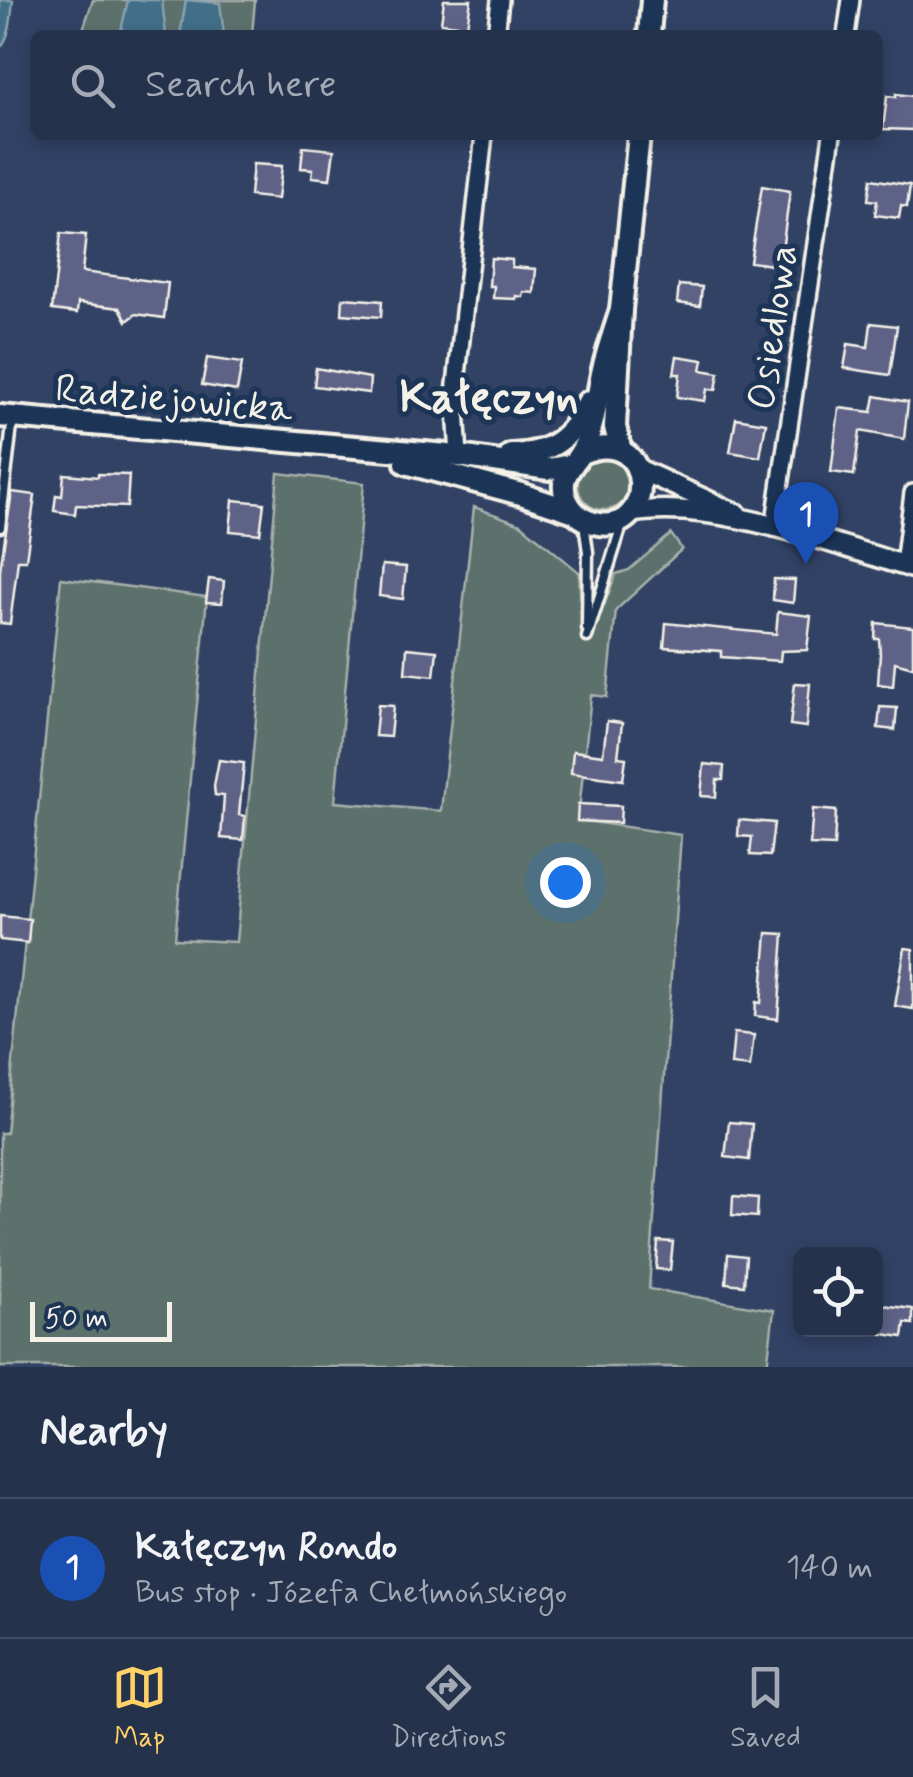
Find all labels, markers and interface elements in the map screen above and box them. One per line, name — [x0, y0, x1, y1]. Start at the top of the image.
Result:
search box — [30, 30, 883, 140]
icon: search — [65, 58, 120, 113]
text: Search here — [145, 61, 336, 110]
street label: Osiedlowa — [737, 241, 811, 413]
street label: Radziejowicka — [53, 364, 296, 436]
district label: Kałęczyn — [400, 369, 578, 428]
pin: 1 — [774, 482, 838, 564]
your location — [540, 857, 591, 908]
map controls — [793, 1247, 883, 1337]
button: locate — [793, 1247, 883, 1337]
scale bar — [30, 1297, 172, 1342]
text: 50 m — [45, 1301, 108, 1338]
text: Nearby — [40, 1405, 168, 1460]
text: Kałęczyn Rondo — [135, 1523, 397, 1572]
text: 1 — [65, 1547, 80, 1589]
text: 140 m — [786, 1547, 873, 1589]
text: Bus stop · Józefa Chełmońskiego — [135, 1572, 567, 1614]
tab: Map — [112, 1660, 167, 1757]
tab: Directions — [391, 1660, 506, 1757]
tab: Saved — [730, 1660, 801, 1757]

